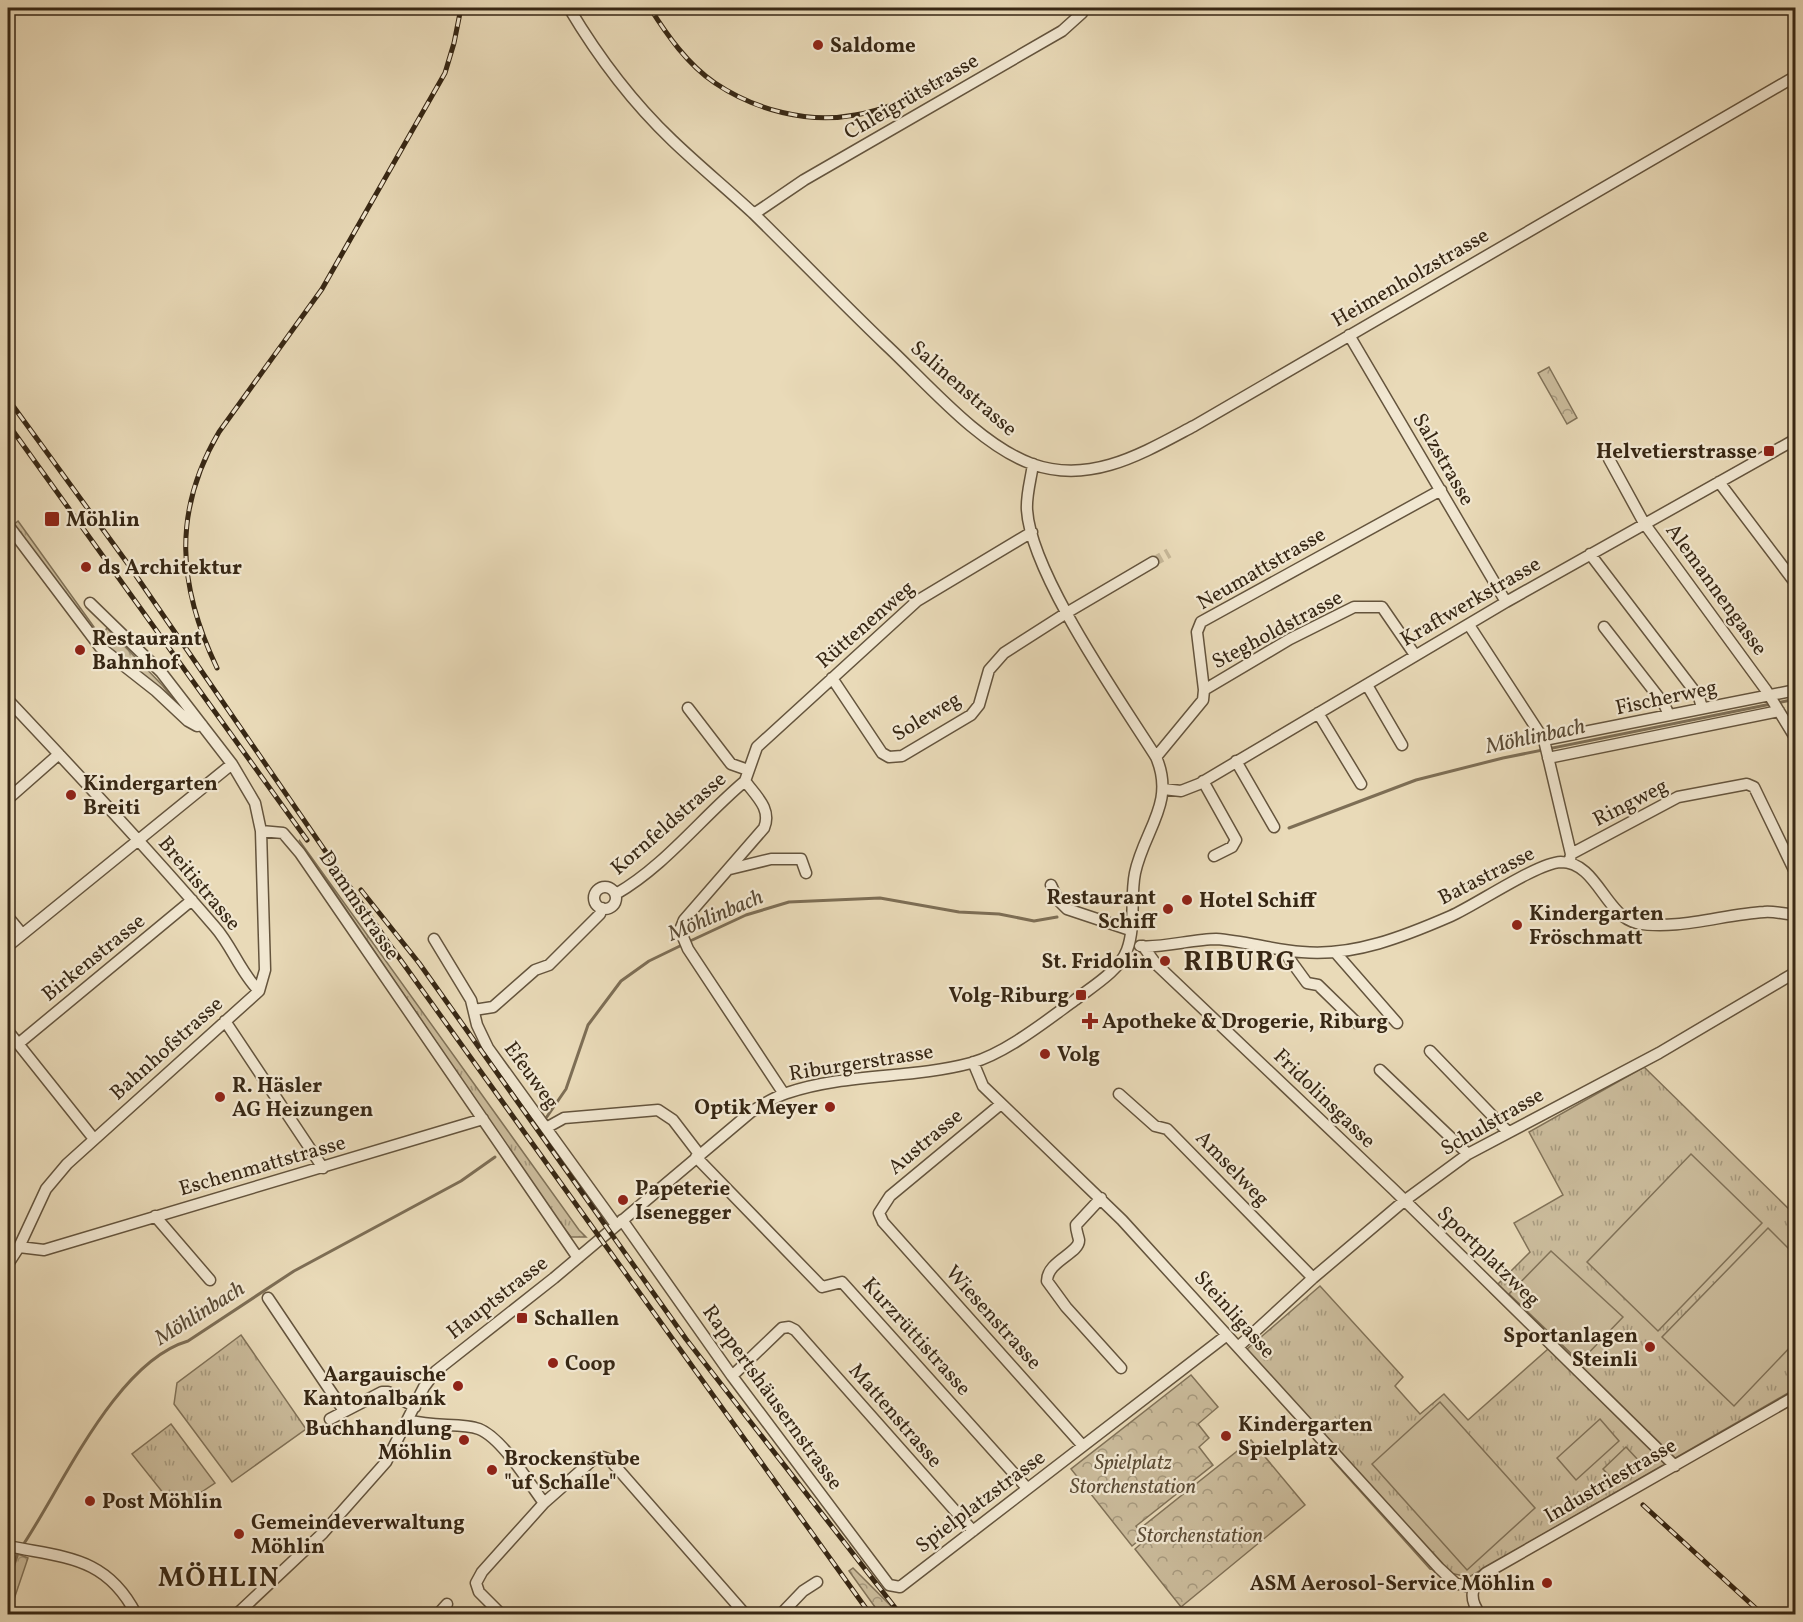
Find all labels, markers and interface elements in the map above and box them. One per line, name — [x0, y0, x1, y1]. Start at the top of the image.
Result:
place label: Saldome — [830, 32, 916, 61]
marker: Saldome — [811, 38, 825, 52]
street label: Chleigrütstrasse — [839, 47, 984, 148]
street label: Heimenholzstrasse — [1327, 221, 1495, 335]
street label: Salinenstrasse — [903, 334, 1023, 444]
street label: Salzstrasse — [1405, 408, 1481, 511]
place label: Helvetierstrasse — [1596, 438, 1757, 467]
marker: Helvetierstrasse — [1762, 444, 1776, 458]
place label: Möhlin — [66, 506, 140, 535]
marker: Möhlin — [43, 510, 61, 528]
street label: Alemannengasse — [1658, 518, 1774, 662]
street label: Neumattstrasse — [1192, 521, 1331, 618]
street label: Kraftwerkstrasse — [1395, 550, 1546, 654]
place label: ds Architektur — [98, 554, 242, 583]
marker: ds Architektur — [79, 560, 93, 574]
street label: Rüttenenweg — [811, 574, 921, 676]
street label: Stegholdstrasse — [1207, 584, 1348, 677]
place label: Restaurant Bahnhof — [92, 625, 202, 678]
marker: Restaurant Bahnhof — [73, 643, 87, 657]
street label: Fischerweg — [1613, 674, 1720, 723]
street label: Soleweg — [887, 685, 967, 749]
water label: Möhlinbach — [1482, 712, 1588, 763]
street label: Kornfeldstrasse — [605, 766, 733, 883]
place label: Kindergarten Breiti — [83, 770, 218, 823]
street label: Ringweg — [1588, 772, 1673, 835]
marker: Kindergarten Breiti — [64, 788, 78, 802]
street label: Breitistrasse — [151, 830, 247, 938]
street label: Batastrasse — [1433, 840, 1540, 913]
street label: Dammstrasse — [311, 845, 406, 966]
water label: Möhlinbach — [662, 882, 769, 951]
place label: Restaurant Schiff — [1046, 884, 1158, 937]
place label: Hotel Schiff — [1199, 887, 1318, 916]
marker: Hotel Schiff — [1180, 893, 1194, 907]
place label: Kindergarten Fröschmatt — [1529, 900, 1664, 953]
marker: Restaurant Schiff — [1161, 902, 1175, 916]
street label: Birkenstrasse — [36, 907, 152, 1009]
marker: Kindergarten Fröschmatt — [1510, 918, 1524, 932]
district label: RIBURG — [1183, 944, 1297, 982]
place label: St. Fridolin — [1042, 948, 1153, 977]
marker: St. Fridolin — [1158, 954, 1172, 968]
place label: Volg-Riburg — [949, 982, 1069, 1011]
marker: Volg-Riburg — [1074, 988, 1088, 1002]
street label: Bahnhofstrasse — [104, 990, 230, 1108]
place label: Apotheke & Drogerie, Riburg — [1102, 1008, 1388, 1037]
marker: Apotheke & Drogerie, Riburg — [1083, 1014, 1097, 1028]
street label: Efeuweg — [496, 1036, 565, 1116]
street label: Riburgerstrasse — [787, 1038, 936, 1089]
place label: Volg — [1057, 1041, 1100, 1070]
street label: Fridolinsgasse — [1266, 1043, 1382, 1155]
marker: Volg — [1038, 1047, 1052, 1061]
place label: R. Häsler AG Heizungen — [232, 1072, 374, 1125]
street label: Schulstrasse — [1436, 1081, 1550, 1164]
marker: R. Häsler AG Heizungen — [213, 1090, 227, 1104]
place label: Optik Meyer — [694, 1094, 818, 1123]
marker: Optik Meyer — [823, 1100, 837, 1114]
street label: Austrasse — [882, 1102, 970, 1182]
street label: Amselweg — [1188, 1125, 1275, 1213]
street label: Eschenmattstrasse — [176, 1129, 349, 1204]
place label: Papeterie Isenegger — [635, 1175, 731, 1228]
marker: Papeterie Isenegger — [616, 1193, 630, 1207]
street label: Sportplatzweg — [1430, 1200, 1546, 1314]
street label: Hauptstrasse — [441, 1249, 555, 1347]
street label: Wiesenstrasse — [938, 1259, 1048, 1377]
street label: Steinligasse — [1187, 1265, 1281, 1365]
street label: Kurzrüttistrasse — [855, 1271, 977, 1403]
water label: Möhlinbach — [148, 1274, 251, 1355]
street label: Rappertshäusernstrasse — [695, 1299, 849, 1496]
place label: Schallen — [534, 1305, 619, 1334]
marker: Schallen — [515, 1311, 529, 1325]
place label: Sportanlagen Steinli — [1503, 1322, 1638, 1375]
marker: Sportanlagen Steinli — [1643, 1340, 1657, 1354]
place label: Coop — [565, 1350, 616, 1379]
marker: Coop — [546, 1356, 560, 1370]
street label: Mattenstrasse — [841, 1357, 948, 1475]
place label: Aargauische Kantonalbank — [303, 1361, 446, 1414]
marker: Aargauische Kantonalbank — [451, 1379, 465, 1393]
place label: Kindergarten Spielplatz — [1238, 1411, 1373, 1464]
place label: Buchhandlung Möhlin — [305, 1415, 452, 1468]
marker: Kindergarten Spielplatz — [1219, 1429, 1233, 1443]
street label: Industriestrasse — [1539, 1432, 1682, 1531]
marker: Buchhandlung Möhlin — [457, 1433, 471, 1447]
street label: Spielplatzstrasse — [910, 1444, 1052, 1561]
place label: Brockenstube "uf Schalle" — [504, 1445, 640, 1498]
park label: Spielplatz Storchenstation — [1070, 1449, 1196, 1502]
marker: Brockenstube "uf Schalle" — [485, 1463, 499, 1477]
place label: Post Möhlin — [102, 1488, 223, 1517]
marker: Post Möhlin — [83, 1494, 97, 1508]
place label: Gemeindeverwaltung Möhlin — [251, 1509, 465, 1562]
park label: Storchenstation — [1137, 1522, 1263, 1551]
marker: Gemeindeverwaltung Möhlin — [232, 1527, 246, 1541]
district label: MÖHLIN — [158, 1560, 280, 1598]
place label: ASM Aerosol-Service Möhlin — [1250, 1570, 1535, 1599]
marker: ASM Aerosol-Service Möhlin — [1540, 1576, 1554, 1590]

